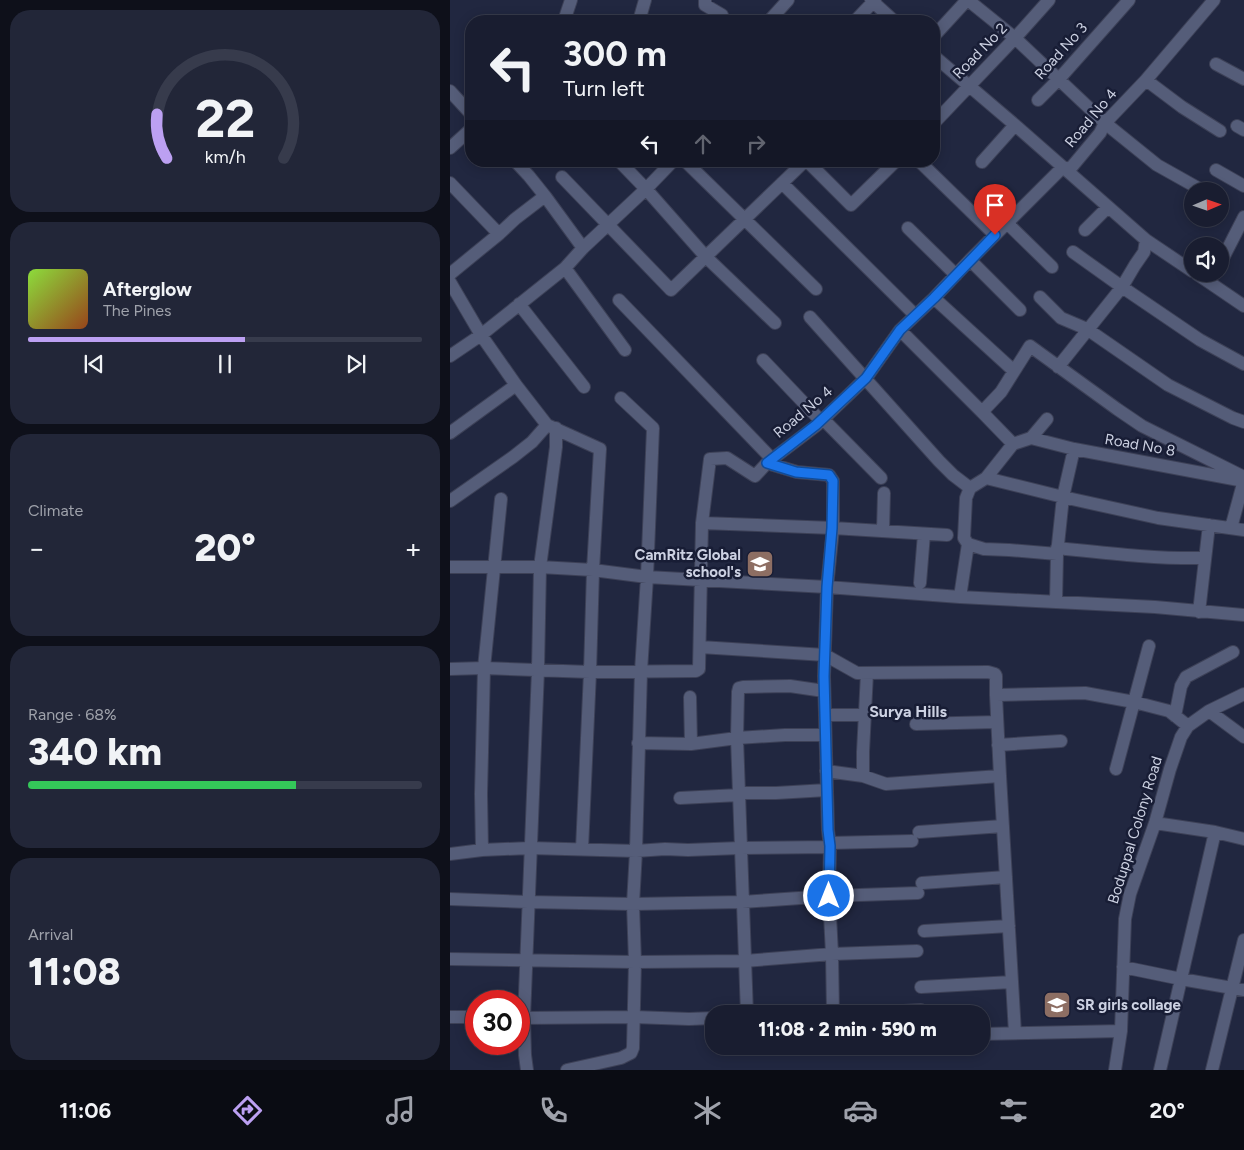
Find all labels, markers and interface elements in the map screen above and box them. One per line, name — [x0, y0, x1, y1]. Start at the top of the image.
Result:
street label: Road No 2 — [949, 19, 1011, 83]
street label: Road No 3 — [1031, 19, 1091, 83]
text: 300 m — [563, 33, 667, 75]
icon: left — [480, 35, 545, 100]
text: Turn left — [563, 75, 645, 102]
street label: Road No 4 — [1061, 85, 1121, 151]
text: 22 — [195, 88, 255, 150]
icon: left — [636, 130, 664, 158]
icon: ahead — [689, 130, 717, 158]
icon: right — [742, 130, 770, 158]
text: km/h — [205, 146, 245, 167]
north arrow — [1184, 182, 1229, 228]
map controls — [1184, 182, 1229, 282]
pin — [974, 184, 1016, 235]
icon: arrive — [981, 191, 1009, 219]
button: sound — [1184, 237, 1229, 282]
text: Afterglow — [103, 278, 192, 301]
text: The Pines — [103, 301, 172, 320]
icon: previous — [80, 350, 108, 378]
icon: pause — [211, 350, 239, 378]
icon: next — [342, 350, 370, 378]
street label: Road No 4 — [770, 382, 836, 442]
street label: Road No 8 — [1103, 430, 1177, 460]
text: Climate — [28, 501, 83, 520]
text: 20° — [194, 525, 256, 571]
text: − — [28, 531, 45, 565]
text: + — [405, 531, 422, 565]
place label: CamRitz Global school's — [635, 546, 741, 581]
school or university icon: CamRitz Global school's — [745, 549, 775, 579]
district label: Surya Hills — [869, 702, 947, 721]
text: Range · 68% — [28, 705, 117, 724]
text: 340 km — [28, 729, 162, 775]
street label: Boduppal Colony Road — [1104, 754, 1166, 906]
position arrow — [802, 869, 854, 921]
text: Arrival — [28, 925, 73, 944]
text: 11:08 — [28, 949, 121, 995]
speed limit sign: 30 — [465, 990, 530, 1055]
school or university icon: SR girls collage — [1042, 990, 1072, 1020]
place label: SR girls collage — [1076, 996, 1182, 1014]
text: 11:08 · 2 min · 590 m — [758, 1018, 937, 1041]
icon: directions — [230, 1093, 265, 1128]
icon: music — [383, 1093, 418, 1128]
icon: phone — [536, 1093, 571, 1128]
icon: climate — [690, 1093, 725, 1128]
icon: car — [843, 1093, 878, 1128]
icon: filters — [996, 1093, 1031, 1128]
text: 11:06 — [59, 1097, 111, 1124]
text: 20° — [1149, 1097, 1185, 1124]

